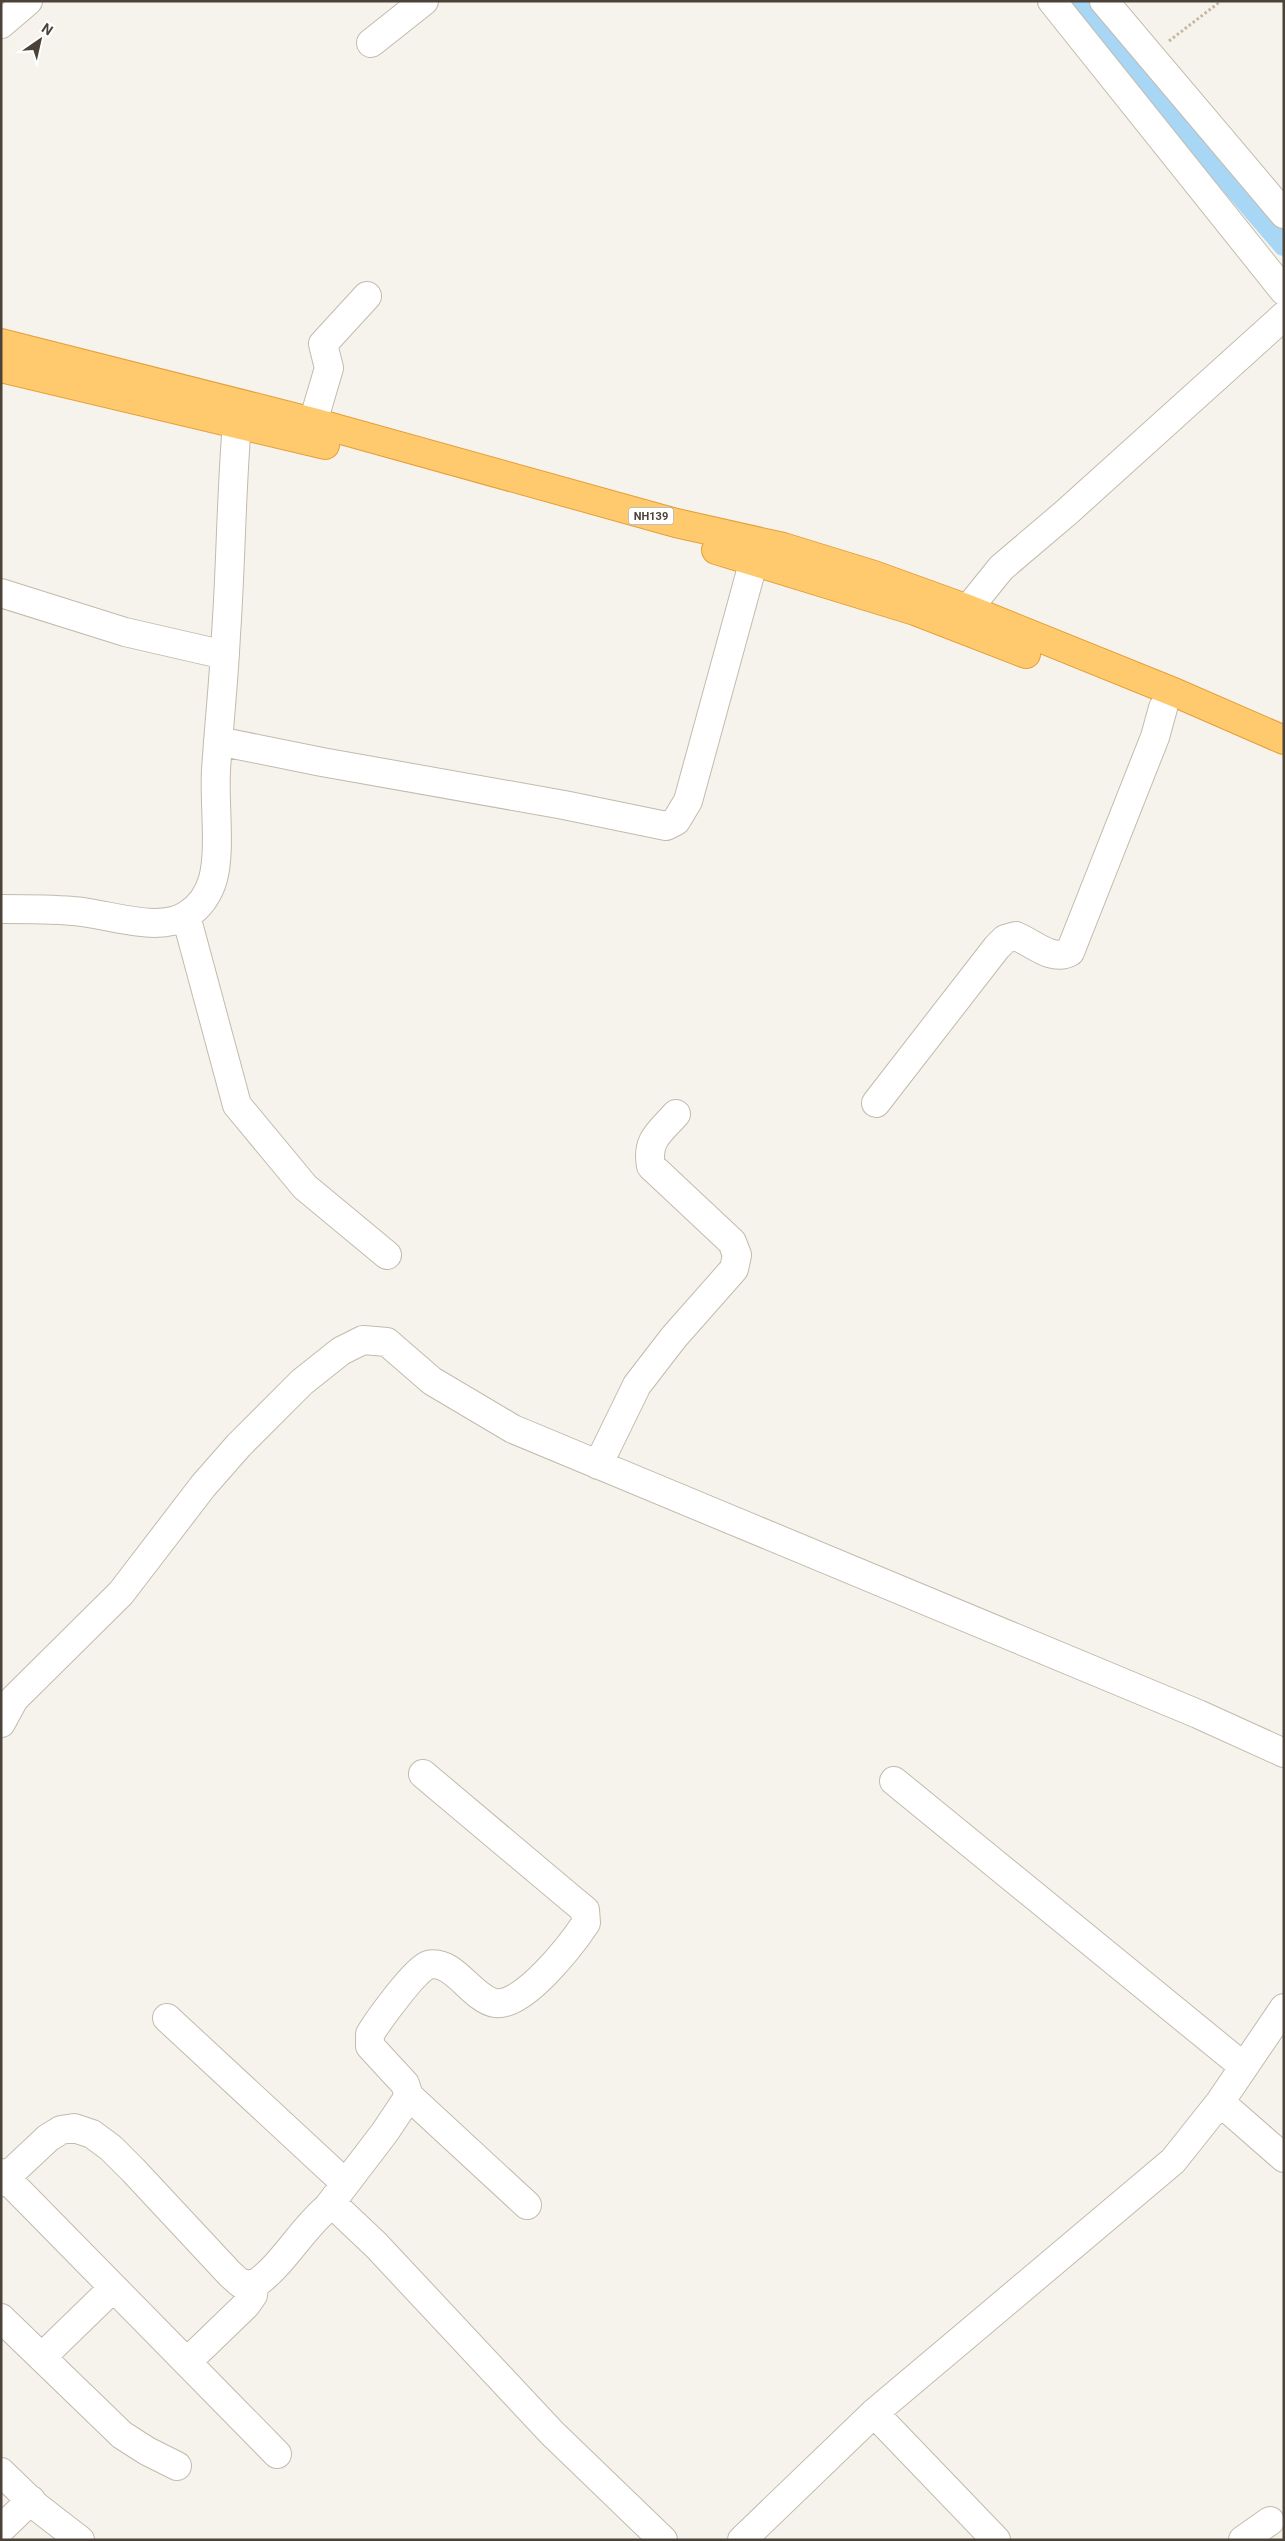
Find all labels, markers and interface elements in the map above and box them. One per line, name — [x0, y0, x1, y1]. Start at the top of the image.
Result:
north arrow — [15, 15, 65, 65]
text: N — [39, 20, 56, 39]
road number: NH139 — [628, 508, 674, 524]

